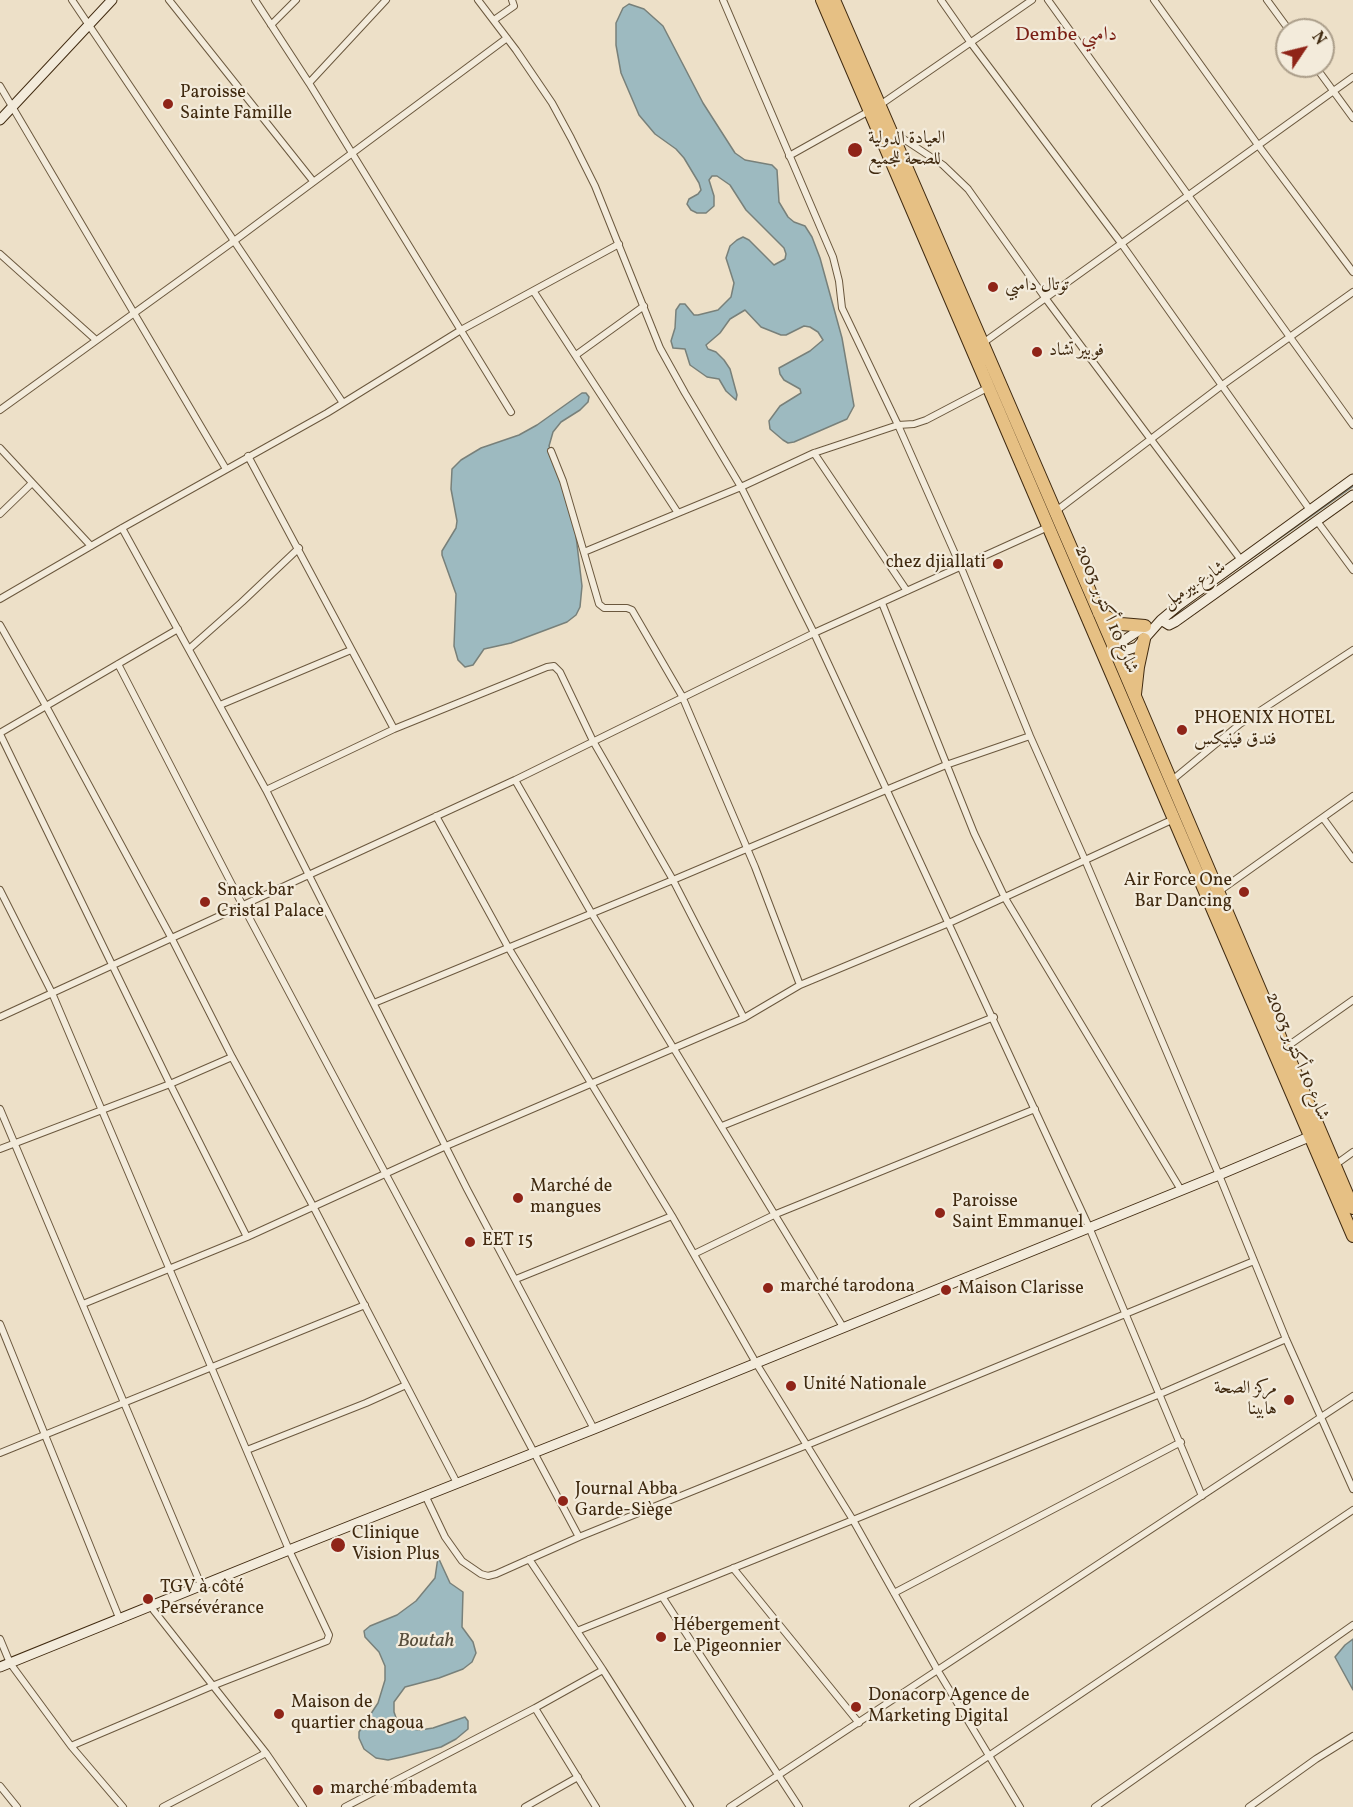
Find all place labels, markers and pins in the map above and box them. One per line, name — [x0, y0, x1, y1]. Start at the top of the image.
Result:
place label: Paroisse Sainte Famille — [180, 83, 292, 125]
marker: Paroisse Sainte Famille — [161, 97, 175, 111]
place label: العيادة الدولية للصحة للجميع — [868, 129, 945, 172]
marker: العيادة الدولية للصحة للجميع — [846, 141, 864, 159]
place label: توتال دامبي — [1005, 276, 1069, 298]
marker: توتال دامبي — [986, 280, 1000, 294]
place label: فوبير تشاد — [1049, 341, 1104, 363]
marker: فوبير تشاد — [1030, 345, 1044, 359]
place label: chez djiallati — [886, 553, 986, 575]
marker: chez djiallati — [991, 557, 1005, 571]
place label: PHOENIX HOTEL فندق فينيكس — [1194, 709, 1335, 752]
marker: PHOENIX HOTEL فندق فينيكس — [1175, 723, 1189, 737]
place label: Air Force One Bar Dancing — [1124, 871, 1232, 914]
place label: Snack bar Cristal Palace — [217, 881, 324, 924]
marker: Air Force One Bar Dancing — [1237, 885, 1251, 899]
marker: Snack bar Cristal Palace — [198, 895, 212, 909]
place label: Marché de mangues — [530, 1177, 612, 1220]
marker: Marché de mangues — [511, 1191, 525, 1205]
place label: Paroisse Saint Emmanuel — [952, 1192, 1083, 1234]
marker: Paroisse Saint Emmanuel — [933, 1206, 947, 1220]
place label: EET 15 — [482, 1231, 533, 1253]
marker: EET 15 — [463, 1235, 477, 1249]
place label: marché tarodona — [780, 1277, 915, 1299]
place label: Maison Clarisse — [958, 1279, 1084, 1301]
marker: marché tarodona — [761, 1281, 775, 1295]
marker: Maison Clarisse — [939, 1283, 953, 1297]
place label: Unité Nationale — [803, 1375, 927, 1397]
marker: Unité Nationale — [784, 1379, 798, 1393]
place label: مركز الصحة هابينا — [1214, 1379, 1277, 1422]
marker: مركز الصحة هابينا — [1282, 1393, 1296, 1407]
place label: Journal Abba Garde-Siège — [575, 1480, 678, 1522]
marker: Journal Abba Garde-Siège — [556, 1494, 570, 1508]
place label: Clinique Vision Plus — [352, 1524, 440, 1567]
marker: Clinique Vision Plus — [329, 1536, 347, 1554]
place label: TGV à côté Persévérance — [160, 1578, 264, 1620]
marker: TGV à côté Persévérance — [141, 1592, 155, 1606]
place label: Hébergement Le Pigeonnier — [673, 1616, 781, 1658]
marker: Hébergement Le Pigeonnier — [654, 1630, 668, 1644]
place label: Donacorp Agence de Marketing Digital — [868, 1686, 1030, 1728]
place label: Maison de quartier chagoua — [291, 1693, 424, 1736]
marker: Donacorp Agence de Marketing Digital — [849, 1700, 863, 1714]
marker: Maison de quartier chagoua — [272, 1707, 286, 1721]
place label: marché mbademta — [330, 1779, 478, 1801]
marker: marché mbademta — [311, 1783, 325, 1797]

